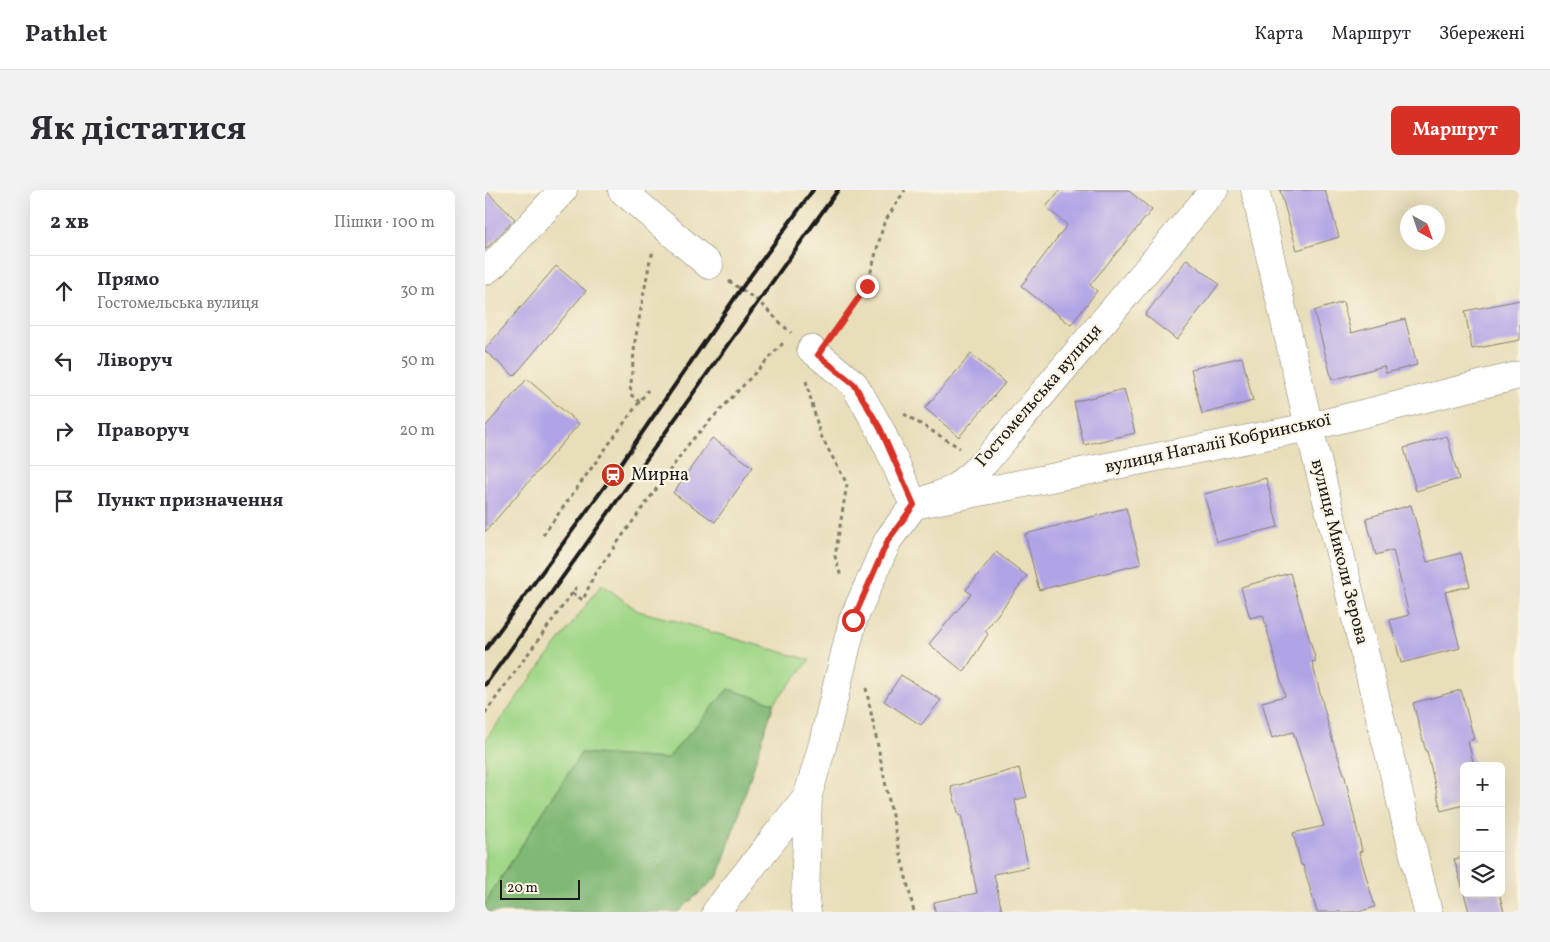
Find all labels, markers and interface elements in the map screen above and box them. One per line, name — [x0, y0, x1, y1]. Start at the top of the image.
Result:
text: Pathlet — [25, 18, 107, 52]
text: Карта — [1255, 22, 1303, 47]
text: Маршрут — [1331, 22, 1411, 47]
text: Збережені — [1439, 22, 1525, 47]
text: Як дістатися — [30, 106, 246, 154]
button: Маршрут — [1391, 106, 1520, 155]
north arrow — [1400, 205, 1445, 250]
text: 2 хв — [50, 208, 89, 237]
text: Пішки · 100 m — [334, 212, 435, 234]
text: Прямо — [97, 267, 159, 293]
route end — [856, 275, 879, 298]
icon: ahead — [50, 277, 78, 305]
text: 30 m — [400, 280, 435, 302]
text: Гостомельська вулиця — [97, 293, 259, 315]
street label: Гостомельська вулиця — [970, 319, 1108, 473]
icon: left — [50, 347, 78, 375]
text: Ліворуч — [97, 348, 172, 374]
text: 50 m — [401, 350, 435, 372]
street label: вулиця Наталії Кобринської — [1103, 408, 1334, 480]
icon: right — [50, 417, 78, 445]
text: Праворуч — [97, 418, 189, 444]
text: 20 m — [400, 420, 435, 442]
street label: вулиця Миколи Зерова — [1304, 457, 1374, 647]
station icon: Мирна — [600, 462, 626, 488]
place label: Мирна — [631, 463, 689, 488]
icon: arrive — [50, 487, 78, 515]
text: Пункт призначення — [97, 488, 283, 514]
route start — [842, 609, 865, 632]
map controls — [1460, 762, 1505, 897]
button: + — [1460, 762, 1505, 807]
button: − — [1460, 807, 1505, 852]
button: layers — [1460, 852, 1505, 897]
scale bar — [500, 877, 580, 900]
text: 20 m — [507, 879, 538, 898]

